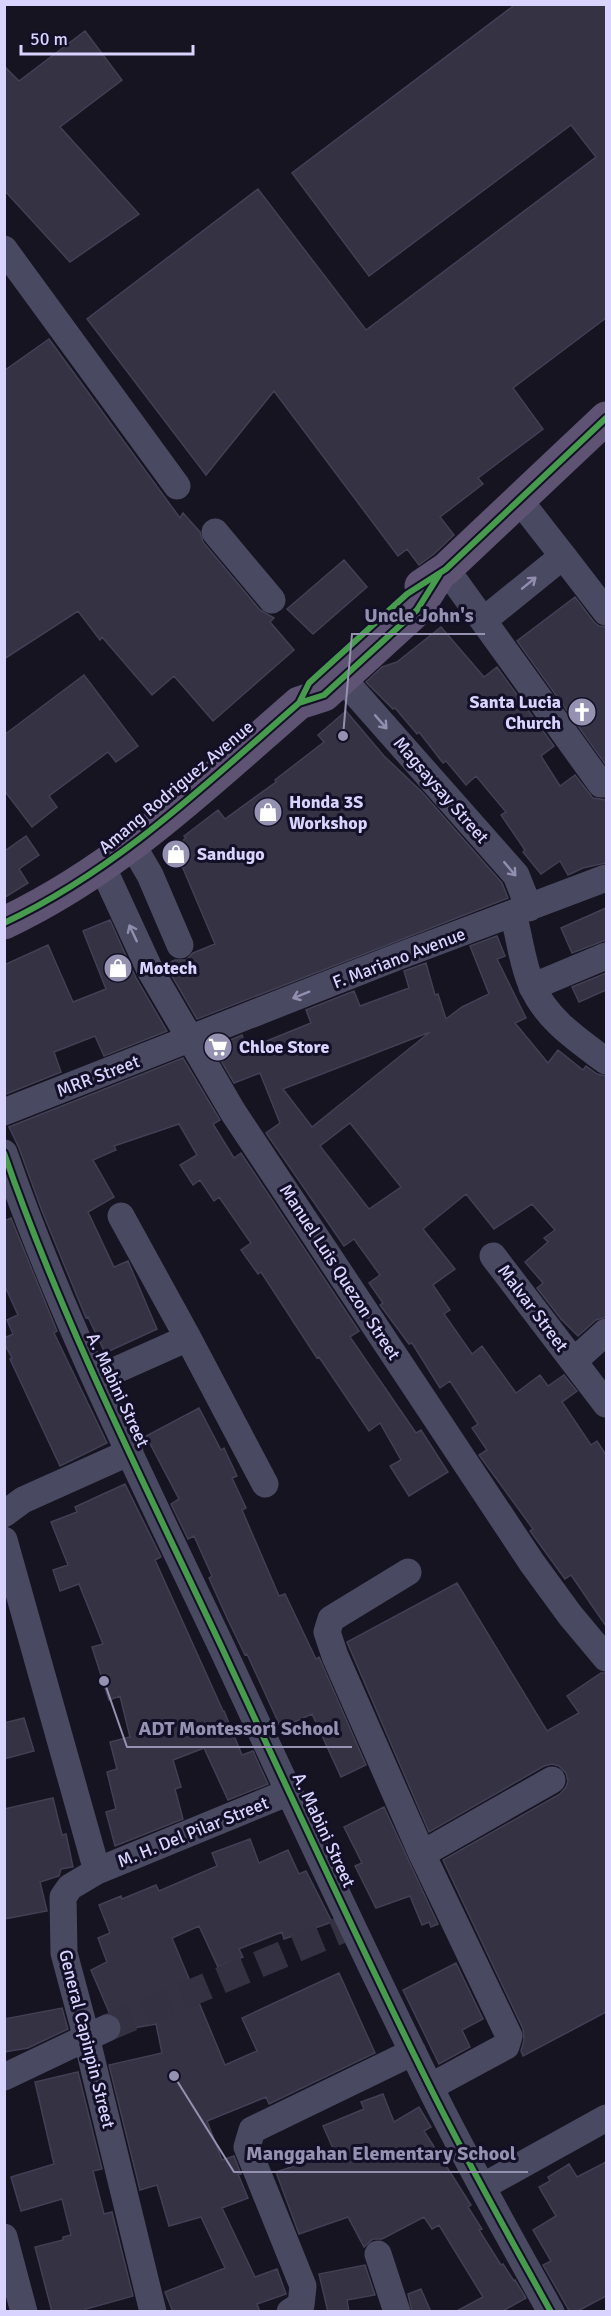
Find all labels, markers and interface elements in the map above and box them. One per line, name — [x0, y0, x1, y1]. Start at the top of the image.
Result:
scale bar — [21, 18, 194, 56]
text: 50 m — [30, 28, 68, 50]
one-way arrow — [521, 577, 537, 590]
callout: Uncle John's — [352, 596, 485, 634]
text: Uncle John's — [364, 603, 474, 628]
place label: Santa Lucia Church — [470, 691, 561, 734]
church icon: Santa Lucia Church — [566, 696, 598, 728]
one-way arrow — [374, 714, 388, 729]
street label: Amang Rodriguez Avenue — [94, 716, 258, 858]
street label: Magsaysay Street — [389, 732, 493, 848]
place label: Honda 3S Workshop — [289, 791, 368, 834]
shop icon: Honda 3S Workshop — [252, 796, 284, 828]
shop icon: Sandugo — [160, 838, 192, 870]
place label: Sandugo — [197, 843, 265, 865]
one-way arrow — [503, 861, 517, 876]
street label: F. Mariano Avenue — [330, 923, 468, 993]
one-way arrow — [127, 925, 138, 943]
shop icon: Motech — [102, 952, 134, 984]
place label: Motech — [139, 957, 197, 979]
one-way arrow — [293, 990, 311, 1001]
supermarket icon: Chloe Store — [202, 1031, 234, 1063]
place label: Chloe Store — [239, 1036, 329, 1058]
street label: MRR Street — [53, 1050, 143, 1102]
street label: Manuel Luis Quezon Street — [275, 1180, 405, 1364]
street label: Malvar Street — [493, 1260, 573, 1356]
street label: A. Mabini Street — [82, 1329, 154, 1451]
callout: ADT Montessori School — [127, 1709, 352, 1747]
text: ADT Montessori School — [138, 1716, 340, 1741]
street label: A. Mabini Street — [288, 1769, 360, 1891]
street label: M. H. Del Pilar Street — [114, 1792, 272, 1872]
street label: General Capinpin Street — [54, 1947, 120, 2131]
callout: Manggahan Elementary School — [234, 2134, 528, 2172]
text: Manggahan Elementary School — [246, 2141, 516, 2166]

